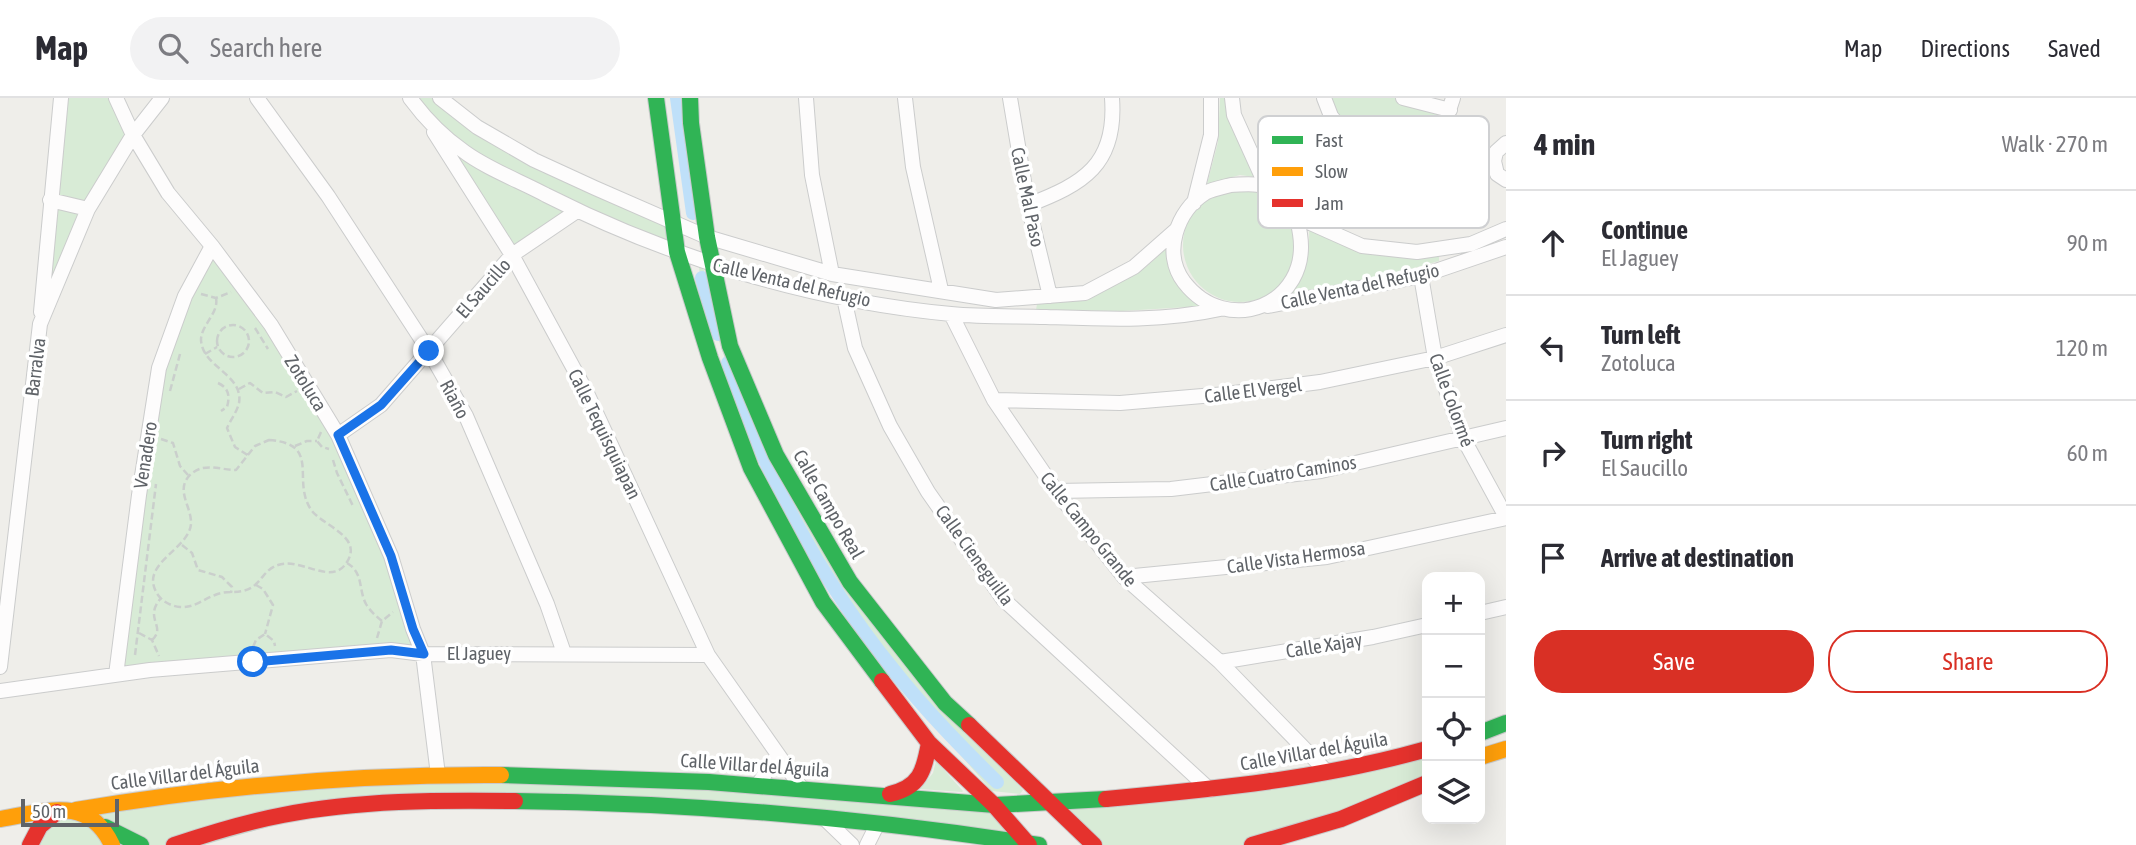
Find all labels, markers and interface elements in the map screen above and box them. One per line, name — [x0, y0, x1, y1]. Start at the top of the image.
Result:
search box — [130, 17, 620, 80]
text: Map — [35, 29, 88, 67]
icon: search — [154, 29, 192, 67]
text: Search here — [210, 33, 322, 63]
text: Map — [1844, 35, 1882, 62]
text: Directions — [1920, 35, 2010, 62]
text: Saved — [2048, 35, 2101, 62]
legend — [1258, 116, 1489, 228]
text: 4 min — [1534, 127, 1595, 161]
text: Fast — [1315, 129, 1343, 151]
text: Walk · 270 m — [2002, 131, 2108, 157]
street label: Calle Mal Paso — [1007, 145, 1049, 249]
text: Slow — [1315, 160, 1349, 182]
text: Jam — [1315, 192, 1344, 214]
text: Continue — [1601, 215, 1688, 245]
icon: ahead — [1534, 224, 1572, 262]
text: 90 m — [2067, 230, 2108, 256]
text: El Jaguey — [1601, 245, 1679, 271]
street label: Calle Venta del Refugio — [711, 253, 873, 311]
street label: El Saucillo — [451, 254, 515, 322]
street label: Calle Venta del Refugio — [1279, 258, 1441, 314]
text: Turn left — [1601, 320, 1681, 350]
icon: left — [1534, 329, 1572, 367]
route end — [413, 335, 444, 366]
text: 120 m — [2056, 335, 2108, 361]
street label: Barralva — [20, 336, 50, 398]
street label: Calle Colormé — [1425, 350, 1479, 450]
text: Zotoluca — [1601, 350, 1676, 376]
street label: Zotoluca — [280, 351, 332, 415]
street label: Calle Tequisquiapan — [564, 365, 646, 503]
street label: Calle El Vergel — [1203, 373, 1303, 407]
street label: Riaño — [436, 376, 474, 422]
street label: Venadero — [129, 420, 161, 490]
text: Turn right — [1601, 425, 1692, 455]
icon: right — [1534, 434, 1572, 472]
text: 60 m — [2067, 440, 2108, 466]
street label: Calle Campo Real — [789, 446, 869, 562]
street label: Calle Cuatro Caminos — [1208, 451, 1358, 495]
text: El Saucillo — [1601, 455, 1688, 481]
street label: Calle Campo Grande — [1036, 467, 1142, 591]
street label: Calle Cieneguilla — [931, 501, 1019, 609]
street label: Calle Vista Hermosa — [1226, 536, 1366, 578]
icon: arrive — [1534, 539, 1572, 577]
text: Arrive at destination — [1601, 543, 1794, 573]
map controls — [1422, 572, 1485, 824]
button: + — [1422, 572, 1485, 635]
street label: Calle Xajay — [1284, 628, 1364, 662]
button: Save — [1534, 630, 1814, 693]
button: Share — [1828, 630, 2108, 693]
button: − — [1422, 635, 1485, 698]
street label: El Jaguey — [447, 642, 511, 664]
route start — [237, 646, 268, 677]
button: locate — [1422, 698, 1485, 761]
street label: Calle Villar del Águila — [1238, 727, 1390, 775]
street label: Calle Villar del Águila — [680, 749, 830, 781]
street label: Calle Villar del Águila — [109, 754, 261, 794]
button: layers — [1422, 761, 1485, 824]
scale bar — [21, 796, 119, 828]
text: 50 m — [32, 800, 66, 822]

